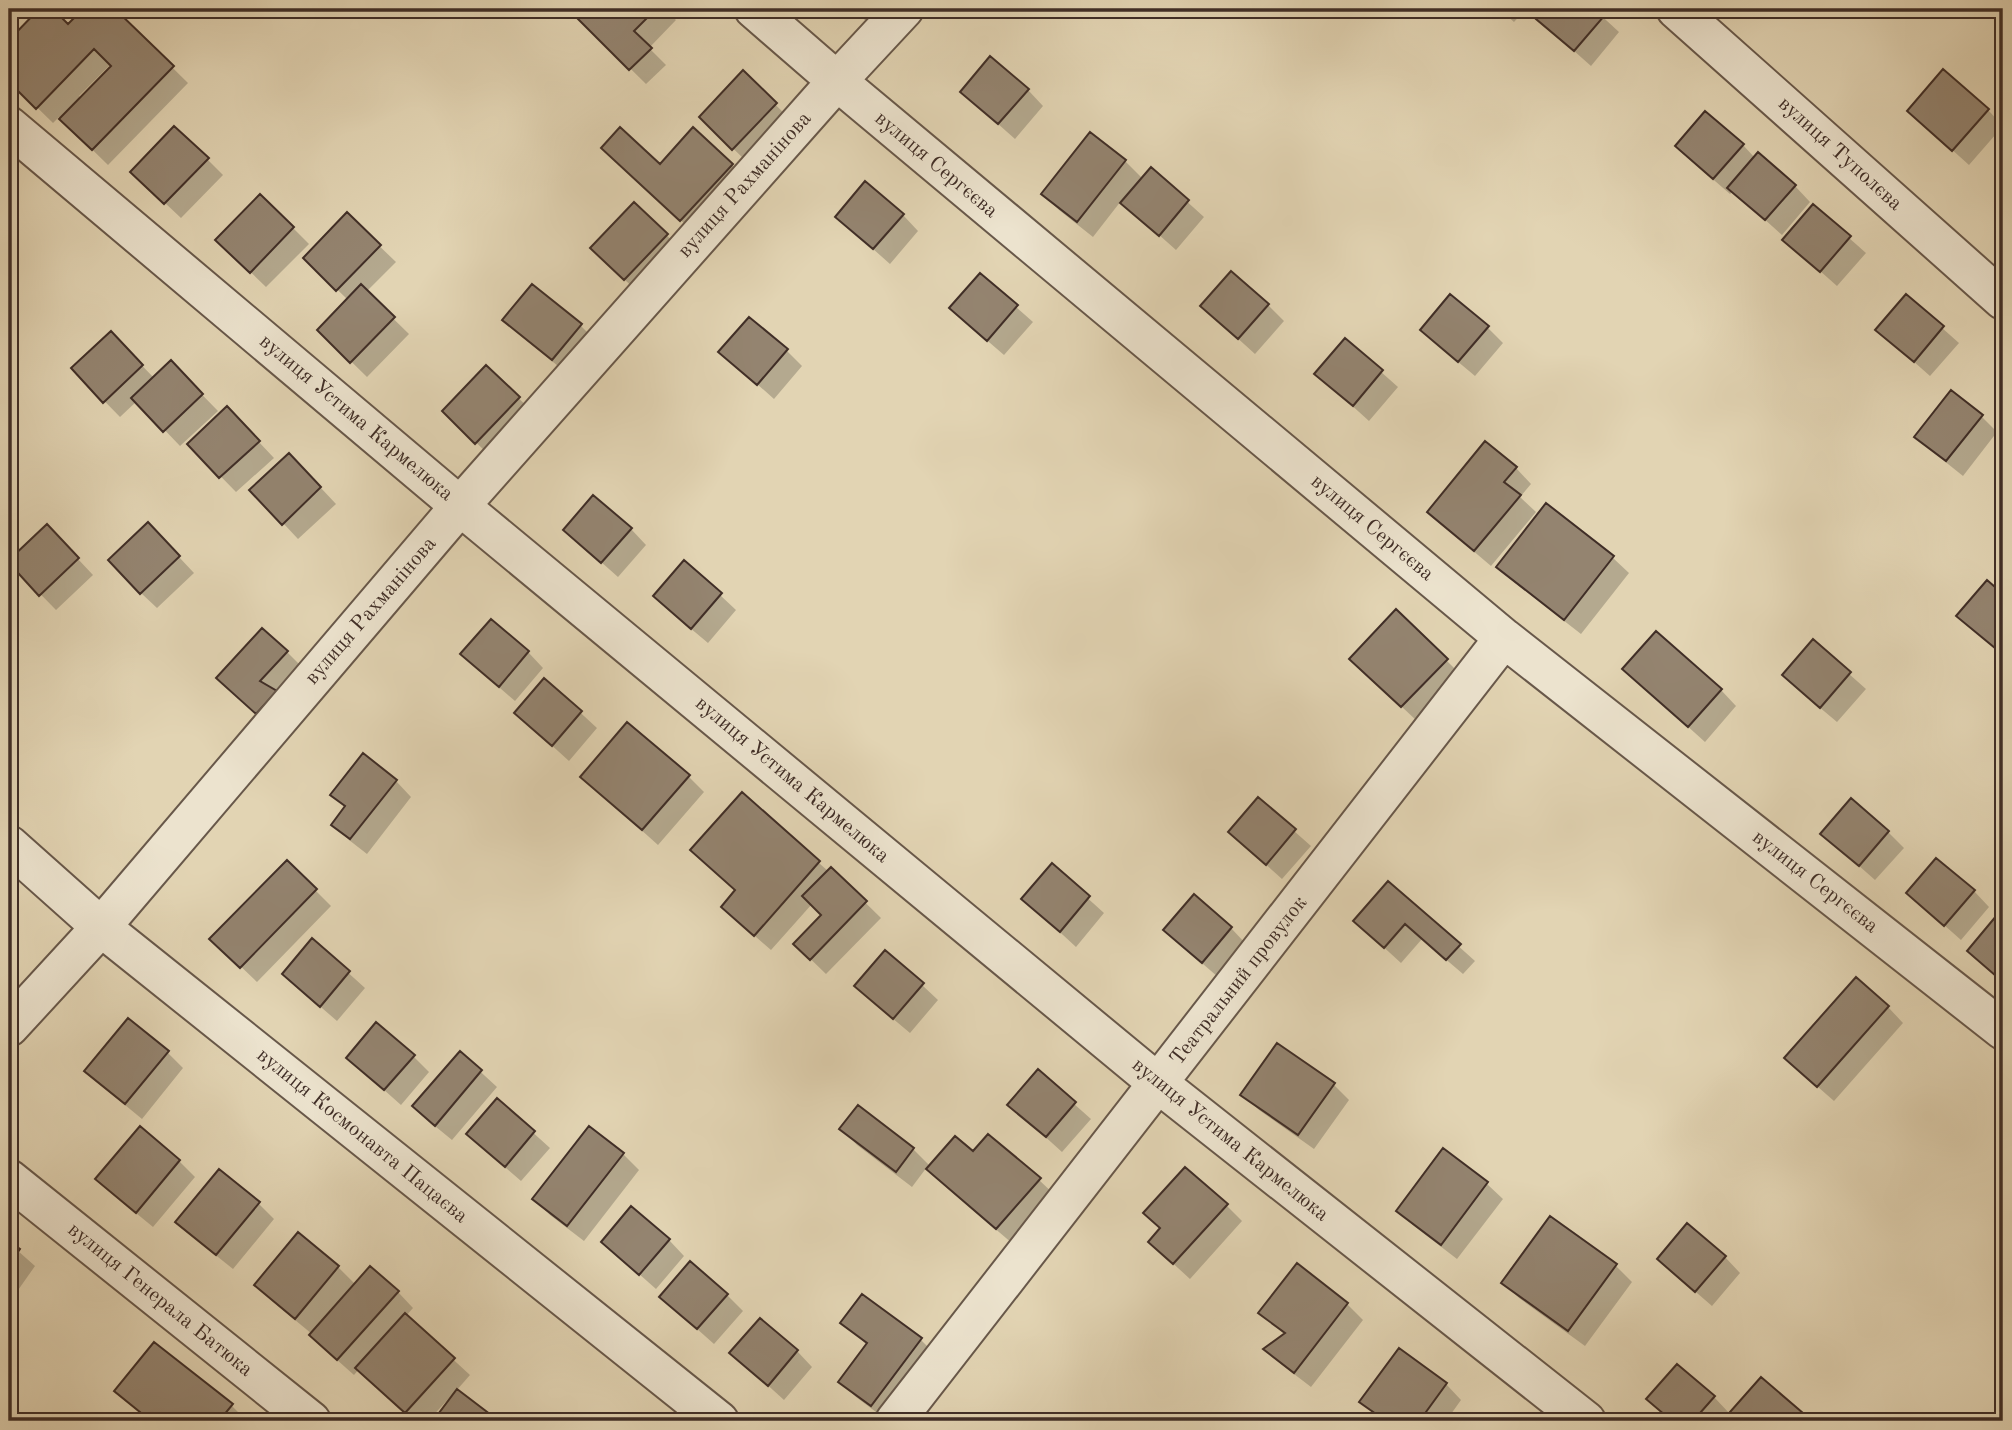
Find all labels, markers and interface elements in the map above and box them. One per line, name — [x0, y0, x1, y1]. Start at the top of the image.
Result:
street label: вулиця Туполєва — [1774, 93, 1906, 215]
street label: вулиця Рахманінова — [674, 108, 816, 262]
street label: вулиця Сергєєва — [871, 108, 1001, 222]
street label: вулиця Устима Кармелюка — [255, 331, 457, 505]
street label: вулиця Сергєєва — [1307, 471, 1437, 585]
street label: вулиця Рахманінова — [301, 533, 441, 689]
street label: вулиця Устима Кармелюка — [691, 693, 893, 867]
street label: вулиця Сергєєва — [1748, 827, 1882, 937]
street label: Театральний провулок — [1167, 892, 1312, 1070]
street label: вулиця Космонавта Пацаєва — [253, 1045, 471, 1227]
street label: вулиця Устима Кармелюка — [1128, 1054, 1332, 1226]
street label: вулиця Генерала Батюка — [64, 1219, 256, 1381]

